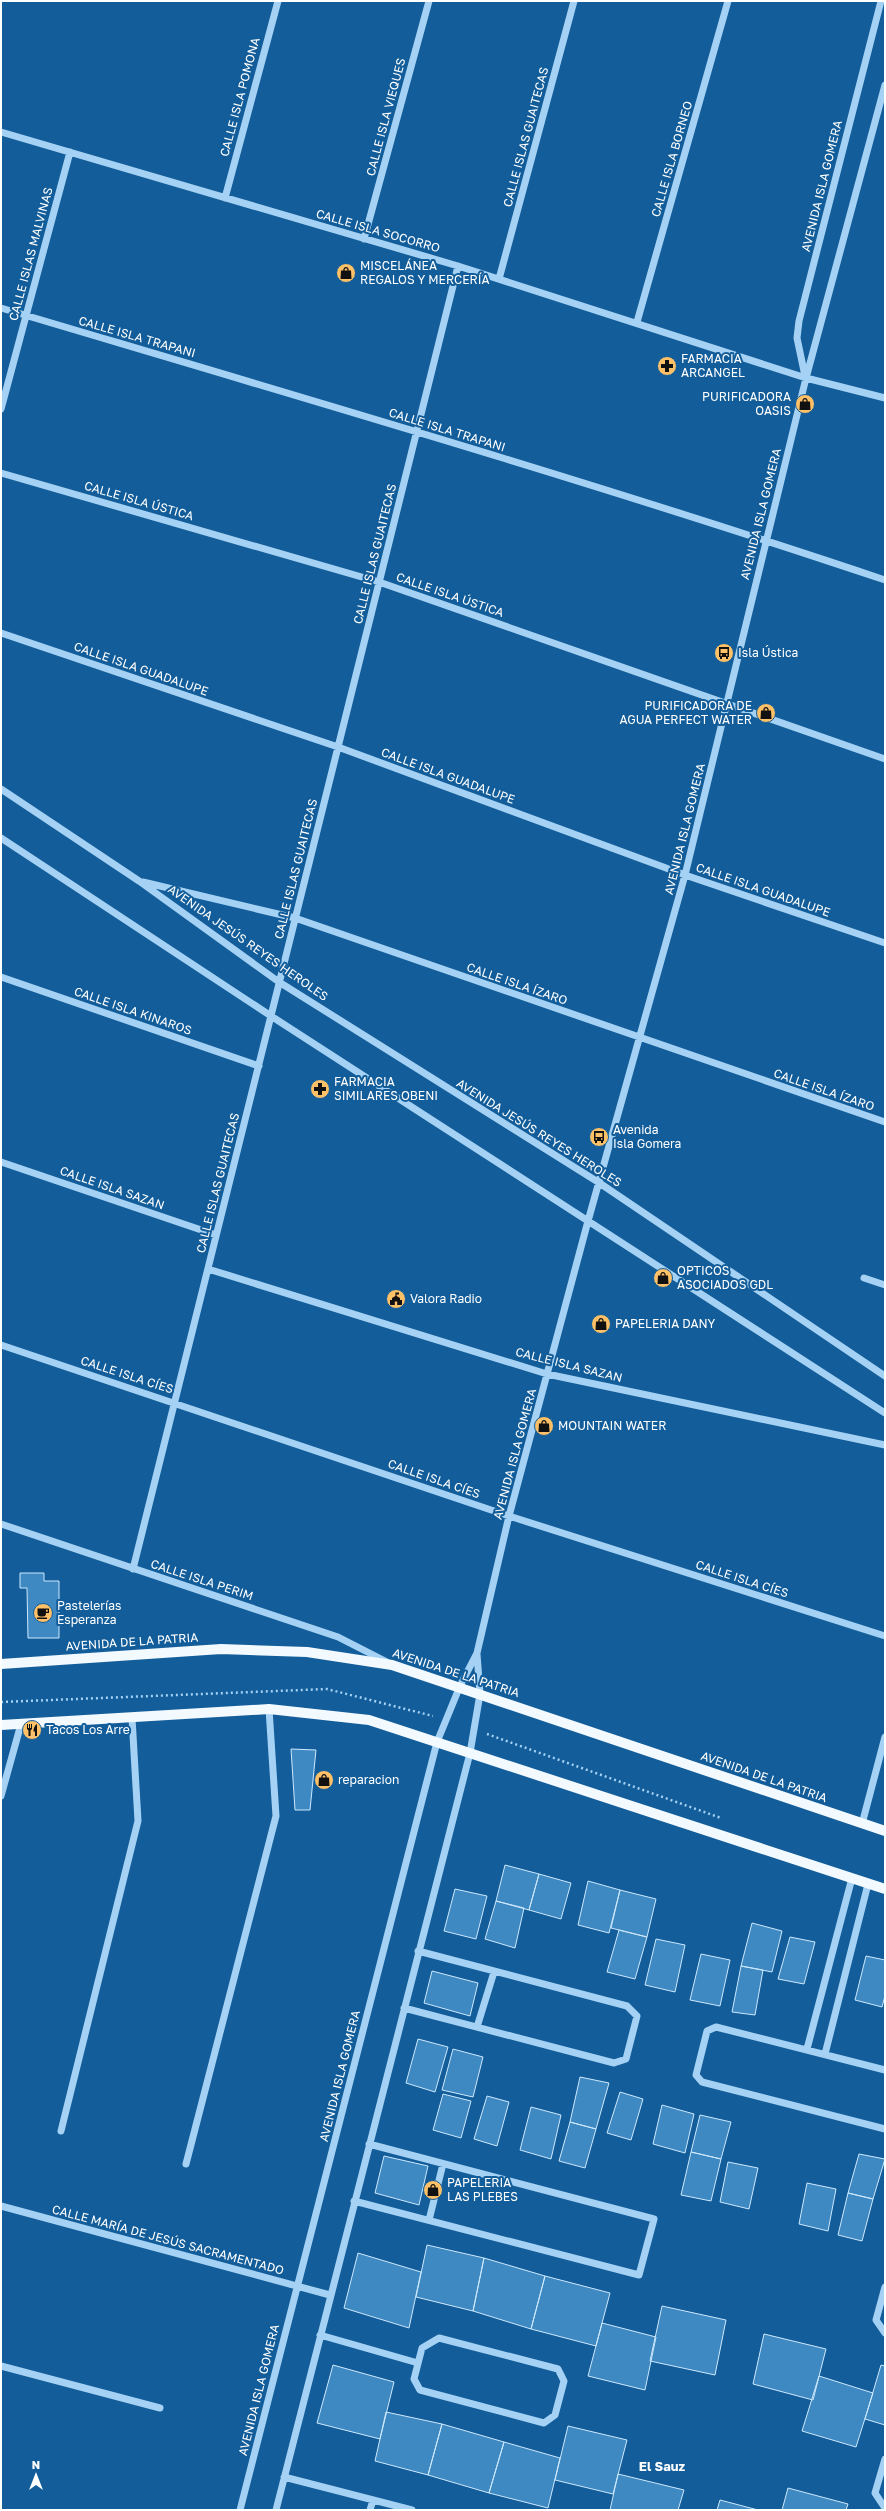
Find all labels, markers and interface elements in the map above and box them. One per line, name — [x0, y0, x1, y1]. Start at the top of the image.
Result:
street label: CALLE ISLA POMONA — [216, 36, 263, 158]
street label: CALLE ISLA VIEQUES — [363, 56, 409, 177]
street label: CALLE ISLAS GUAITECAS — [500, 65, 551, 208]
street label: CALLE ISLA BORNEO — [648, 99, 695, 219]
street label: AVENIDA ISLA GOMERA — [798, 118, 845, 253]
street label: CALLE ISLAS MALVINAS — [5, 185, 56, 322]
street label: CALLE ISLA SOCORRO — [314, 206, 442, 255]
place label: MISCELÁNEA REGALOS Y MERCERÍA — [360, 258, 490, 287]
shop icon: MISCELÁNEA REGALOS Y MERCERÍA — [335, 262, 357, 284]
street label: CALLE ISLA TRAPANI — [77, 313, 197, 360]
place label: FARMACIA ARCANGEL — [681, 351, 745, 380]
pharmacy icon: FARMACIA ARCANGEL — [656, 355, 678, 377]
place label: PURIFICADORA OASIS — [702, 389, 791, 418]
shop icon: PURIFICADORA OASIS — [794, 393, 816, 415]
street label: CALLE ISLA TRAPANI — [387, 405, 507, 454]
street label: AVENIDA ISLA GOMERA — [737, 446, 784, 581]
street label: CALLE ISLA ÚSTICA — [83, 478, 196, 523]
street label: CALLE ISLAS GUAITECAS — [350, 482, 399, 626]
street label: CALLE ISLA ÚSTICA — [394, 569, 506, 620]
street label: CALLE ISLA GUADALUPE — [72, 638, 210, 699]
bus stop icon: Isla Ústica — [713, 642, 735, 664]
place label: Isla Ústica — [738, 645, 798, 660]
place label: PURIFICADORA DE AGUA PERFECT WATER — [619, 698, 752, 727]
shop icon: PURIFICADORA DE AGUA PERFECT WATER — [755, 702, 777, 724]
street label: CALLE ISLA GUADALUPE — [379, 744, 517, 807]
street label: AVENIDA ISLA GOMERA — [661, 761, 708, 896]
street label: CALLE ISLAS GUAITECAS — [271, 797, 320, 941]
street label: CALLE ISLA GUADALUPE — [694, 859, 832, 920]
street label: AVENIDA JESÚS REYES HEROLES — [165, 881, 332, 1004]
street label: CALLE ISLA ÍZARO — [465, 959, 570, 1008]
street label: CALLE ISLA KINAROS — [72, 983, 194, 1038]
street label: CALLE ISLA ÍZARO — [772, 1065, 877, 1114]
place label: FARMACIA SIMILARES OBENI — [334, 1074, 438, 1103]
street label: AVENIDA JESÚS REYES HEROLES — [454, 1075, 625, 1190]
pharmacy icon: FARMACIA SIMILARES OBENI — [309, 1078, 331, 1100]
street label: CALLE ISLAS GUAITECAS — [193, 1111, 242, 1255]
place label: Avenida Isla Gomera — [613, 1122, 681, 1151]
bus stop icon: Avenida Isla Gomera — [588, 1126, 610, 1148]
street label: CALLE ISLA SAZAN — [58, 1163, 166, 1212]
place label: OPTICOS ASOCIADOS GDL — [677, 1263, 773, 1292]
shop icon: OPTICOS ASOCIADOS GDL — [652, 1267, 674, 1289]
public building icon: Valora Radio — [385, 1288, 407, 1310]
place label: Valora Radio — [410, 1291, 482, 1306]
shop icon: PAPELERIA DANY — [590, 1313, 612, 1335]
place label: PAPELERIA DANY — [615, 1316, 716, 1331]
street label: CALLE ISLA SAZAN — [514, 1344, 624, 1385]
street label: CALLE ISLA CÍES — [79, 1352, 176, 1397]
street label: AVENIDA ISLA GOMERA — [490, 1387, 539, 1521]
shop icon: MOUNTAIN WATER — [533, 1415, 555, 1437]
place label: MOUNTAIN WATER — [558, 1418, 666, 1433]
street label: CALLE ISLA CÍES — [386, 1456, 483, 1501]
street label: CALLE ISLA PERIM — [149, 1556, 255, 1603]
street label: CALLE ISLA CÍES — [694, 1556, 791, 1601]
place label: Pastelerías Esperanza — [57, 1598, 121, 1627]
cafe icon: Pastelerías Esperanza — [32, 1602, 54, 1624]
street label: AVENIDA DE LA PATRIA — [65, 1629, 199, 1654]
street label: AVENIDA DE LA PATRIA — [391, 1645, 522, 1700]
restaurant icon: Tacos Los Arre — [21, 1719, 43, 1741]
place label: Tacos Los Arre — [46, 1722, 130, 1737]
street label: AVENIDA DE LA PATRIA — [699, 1748, 829, 1805]
shop icon: reparacion — [313, 1769, 335, 1791]
place label: reparacion — [338, 1772, 399, 1787]
street label: AVENIDA ISLA GOMERA — [316, 2008, 363, 2143]
place label: PAPELERIA LAS PLEBES — [447, 2175, 518, 2204]
shop icon: PAPELERIA LAS PLEBES — [422, 2179, 444, 2201]
street label: CALLE MARÍA DE JESÚS SACRAMENTADO — [51, 2201, 286, 2278]
street label: AVENIDA ISLA GOMERA — [235, 2322, 282, 2457]
north arrow — [16, 2455, 56, 2495]
text: N — [32, 2458, 40, 2471]
district label: El Sauz — [639, 2458, 686, 2474]

